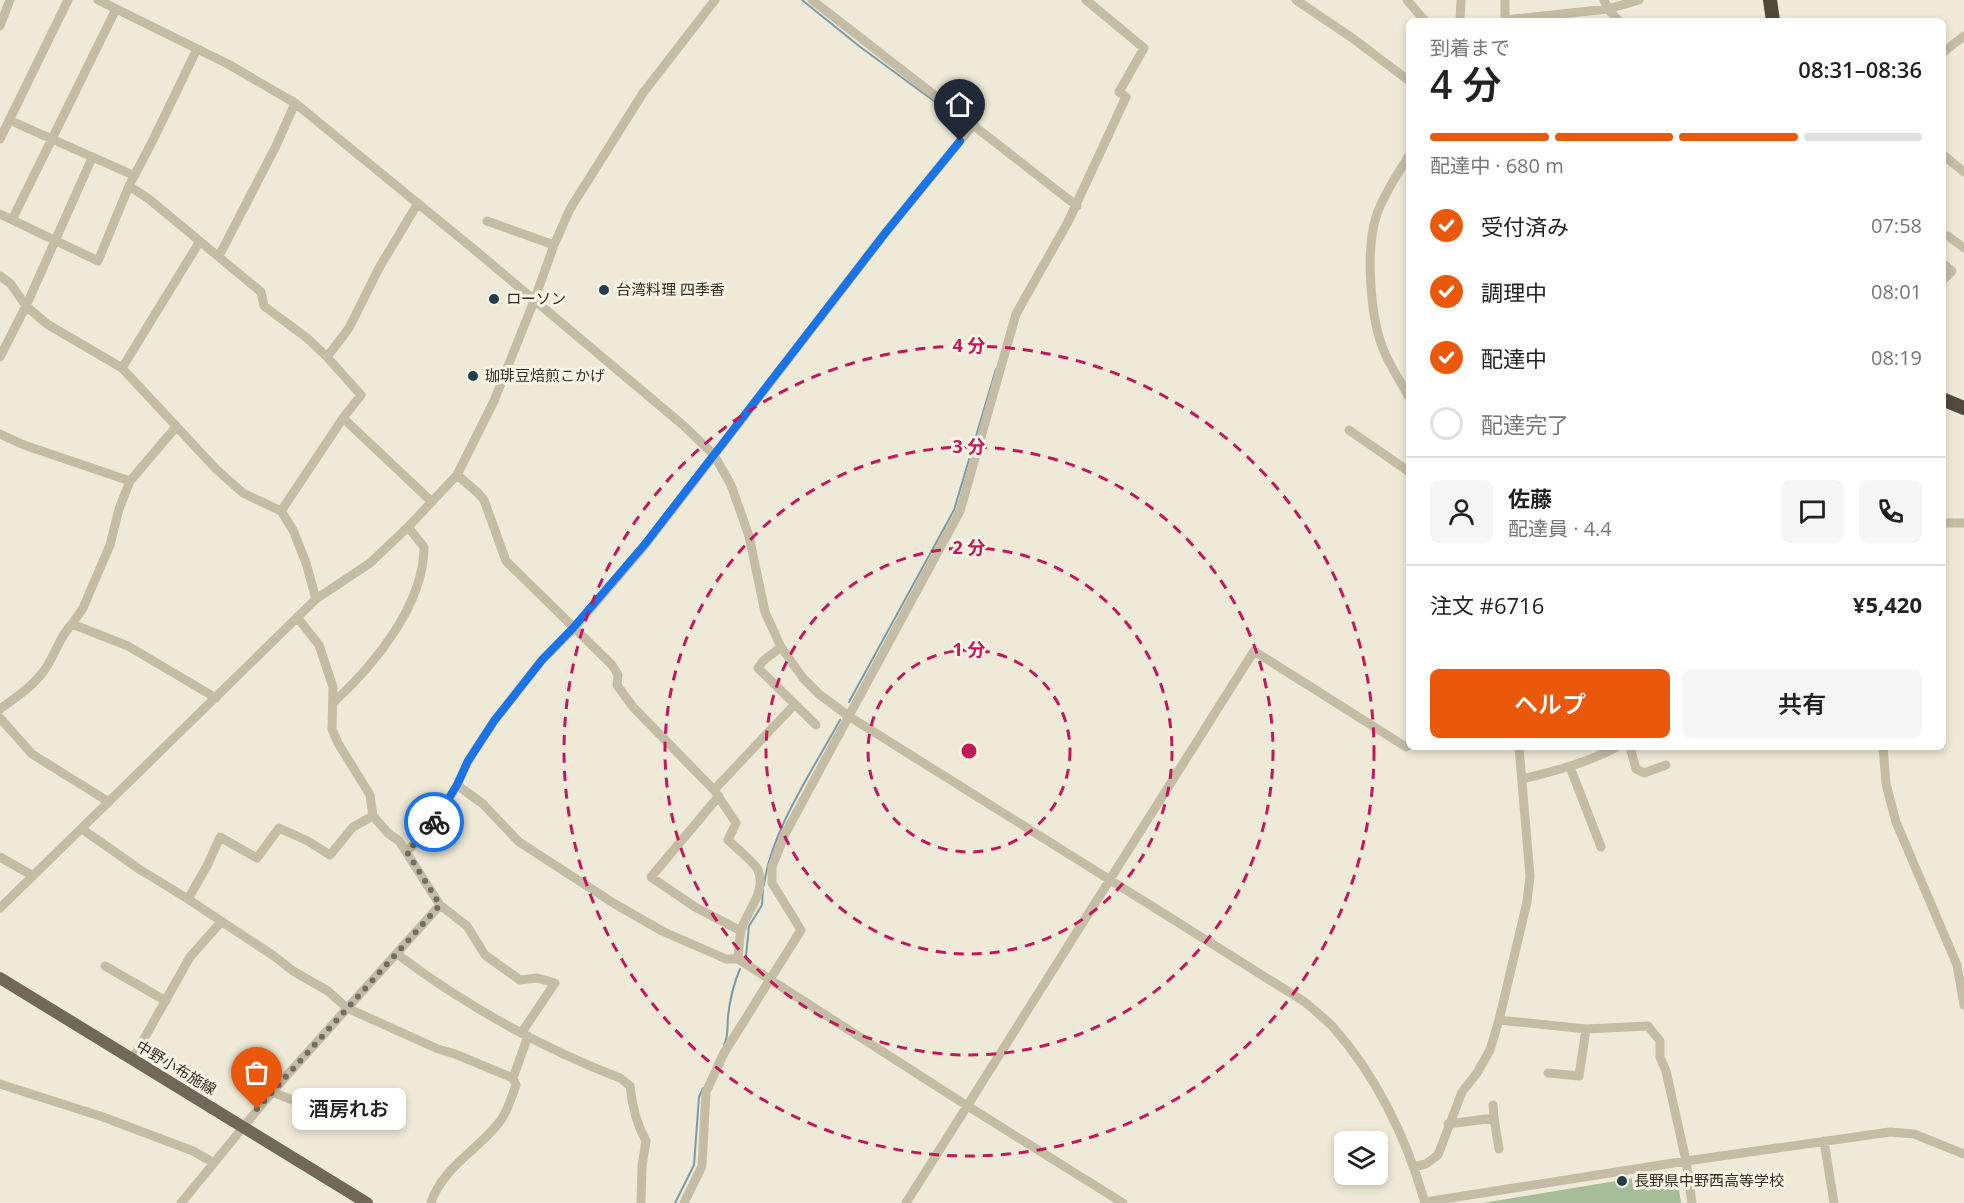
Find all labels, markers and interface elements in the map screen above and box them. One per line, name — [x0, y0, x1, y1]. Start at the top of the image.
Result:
text: 到着まで — [1430, 34, 1510, 61]
text: 08:31–08:36 — [1798, 54, 1922, 84]
text: 4 分 — [1430, 57, 1501, 110]
pin — [934, 79, 985, 141]
icon: home — [943, 88, 976, 121]
text: 配達中 · 680 m — [1430, 152, 1564, 179]
icon: check — [1430, 209, 1463, 242]
text: 受付済み — [1481, 211, 1569, 241]
text: 07:58 — [1871, 212, 1922, 239]
icon: check — [1430, 275, 1463, 308]
text: 調理中 — [1481, 277, 1547, 307]
text: 08:01 — [1871, 278, 1922, 305]
place label: 台湾料理 四季香 — [616, 279, 725, 299]
marker: 台湾料理 四季香 — [597, 283, 611, 297]
place label: ローソン — [506, 288, 566, 308]
marker: ローソン — [487, 292, 501, 306]
text: 4 分 — [953, 333, 985, 357]
icon: check — [1430, 341, 1463, 374]
text: 配達中 — [1481, 343, 1547, 373]
text: 08:19 — [1871, 344, 1922, 371]
place label: 珈琲豆焙煎こかげ — [485, 365, 605, 385]
marker: 珈琲豆焙煎こかげ — [466, 369, 480, 383]
text: 配達完了 — [1481, 409, 1569, 439]
text: 3 分 — [953, 434, 985, 458]
button: person — [1430, 480, 1493, 543]
button: chat — [1781, 480, 1844, 543]
button: phone — [1859, 480, 1922, 543]
text: 佐藤 — [1508, 483, 1552, 513]
text: 配達員 · 4.4 — [1508, 515, 1612, 542]
text: 2 分 — [953, 535, 985, 559]
text: ¥5,420 — [1853, 589, 1922, 619]
text: 注文 #6716 — [1430, 590, 1544, 620]
text: 1 分 — [953, 637, 985, 661]
button: ヘルプ — [1430, 669, 1670, 738]
button: 共有 — [1682, 669, 1922, 738]
centre of rings — [959, 741, 979, 761]
courier — [404, 792, 464, 852]
icon: bike — [418, 806, 451, 839]
street label: 中野小布施線 — [133, 1035, 220, 1099]
pin — [231, 1047, 282, 1109]
icon: bag — [240, 1056, 273, 1089]
callout: 酒房れお — [293, 1088, 407, 1130]
text: 酒房れお — [309, 1095, 389, 1122]
map controls — [1334, 1131, 1388, 1185]
button: layers — [1334, 1131, 1388, 1185]
place label: 長野県中野西高等学校 — [1634, 1170, 1784, 1190]
marker: 長野県中野西高等学校 — [1615, 1174, 1629, 1188]

